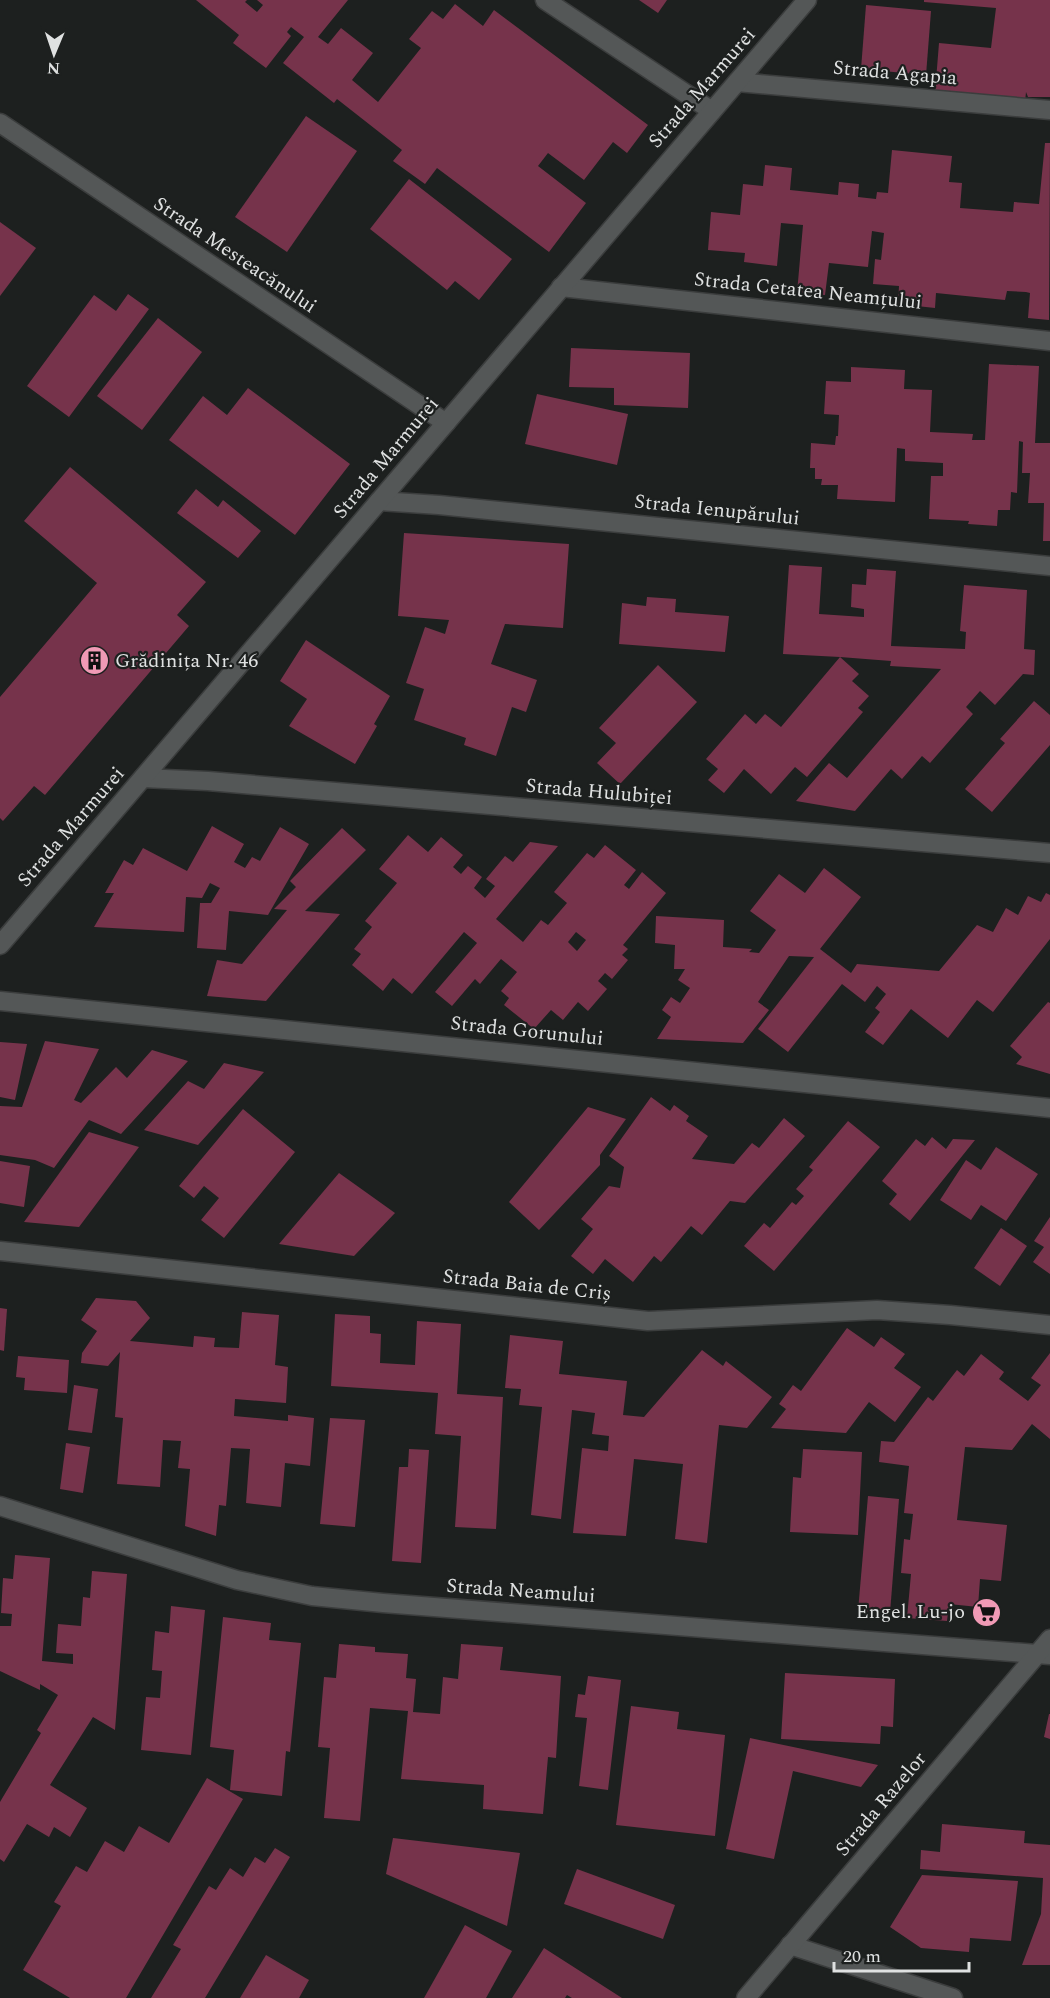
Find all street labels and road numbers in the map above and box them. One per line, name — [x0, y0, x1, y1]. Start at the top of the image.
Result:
street label: Strada Marmurei — [641, 21, 763, 155]
street label: Strada Agapia — [832, 53, 959, 93]
street label: Strada Mesteacănului — [147, 189, 323, 321]
street label: Strada Cetatea Neamțului — [693, 264, 923, 318]
street label: Strada Marmurei — [326, 390, 446, 526]
street label: Strada Ienupărului — [633, 486, 801, 534]
street label: Strada Marmurei — [10, 760, 132, 894]
street label: Strada Hulubiței — [524, 771, 674, 813]
street label: Strada Gorunului — [449, 1008, 605, 1054]
street label: Strada Baia de Criș — [441, 1261, 613, 1309]
street label: Strada Neamului — [445, 1571, 597, 1611]
street label: Strada Razelor — [828, 1745, 934, 1863]

